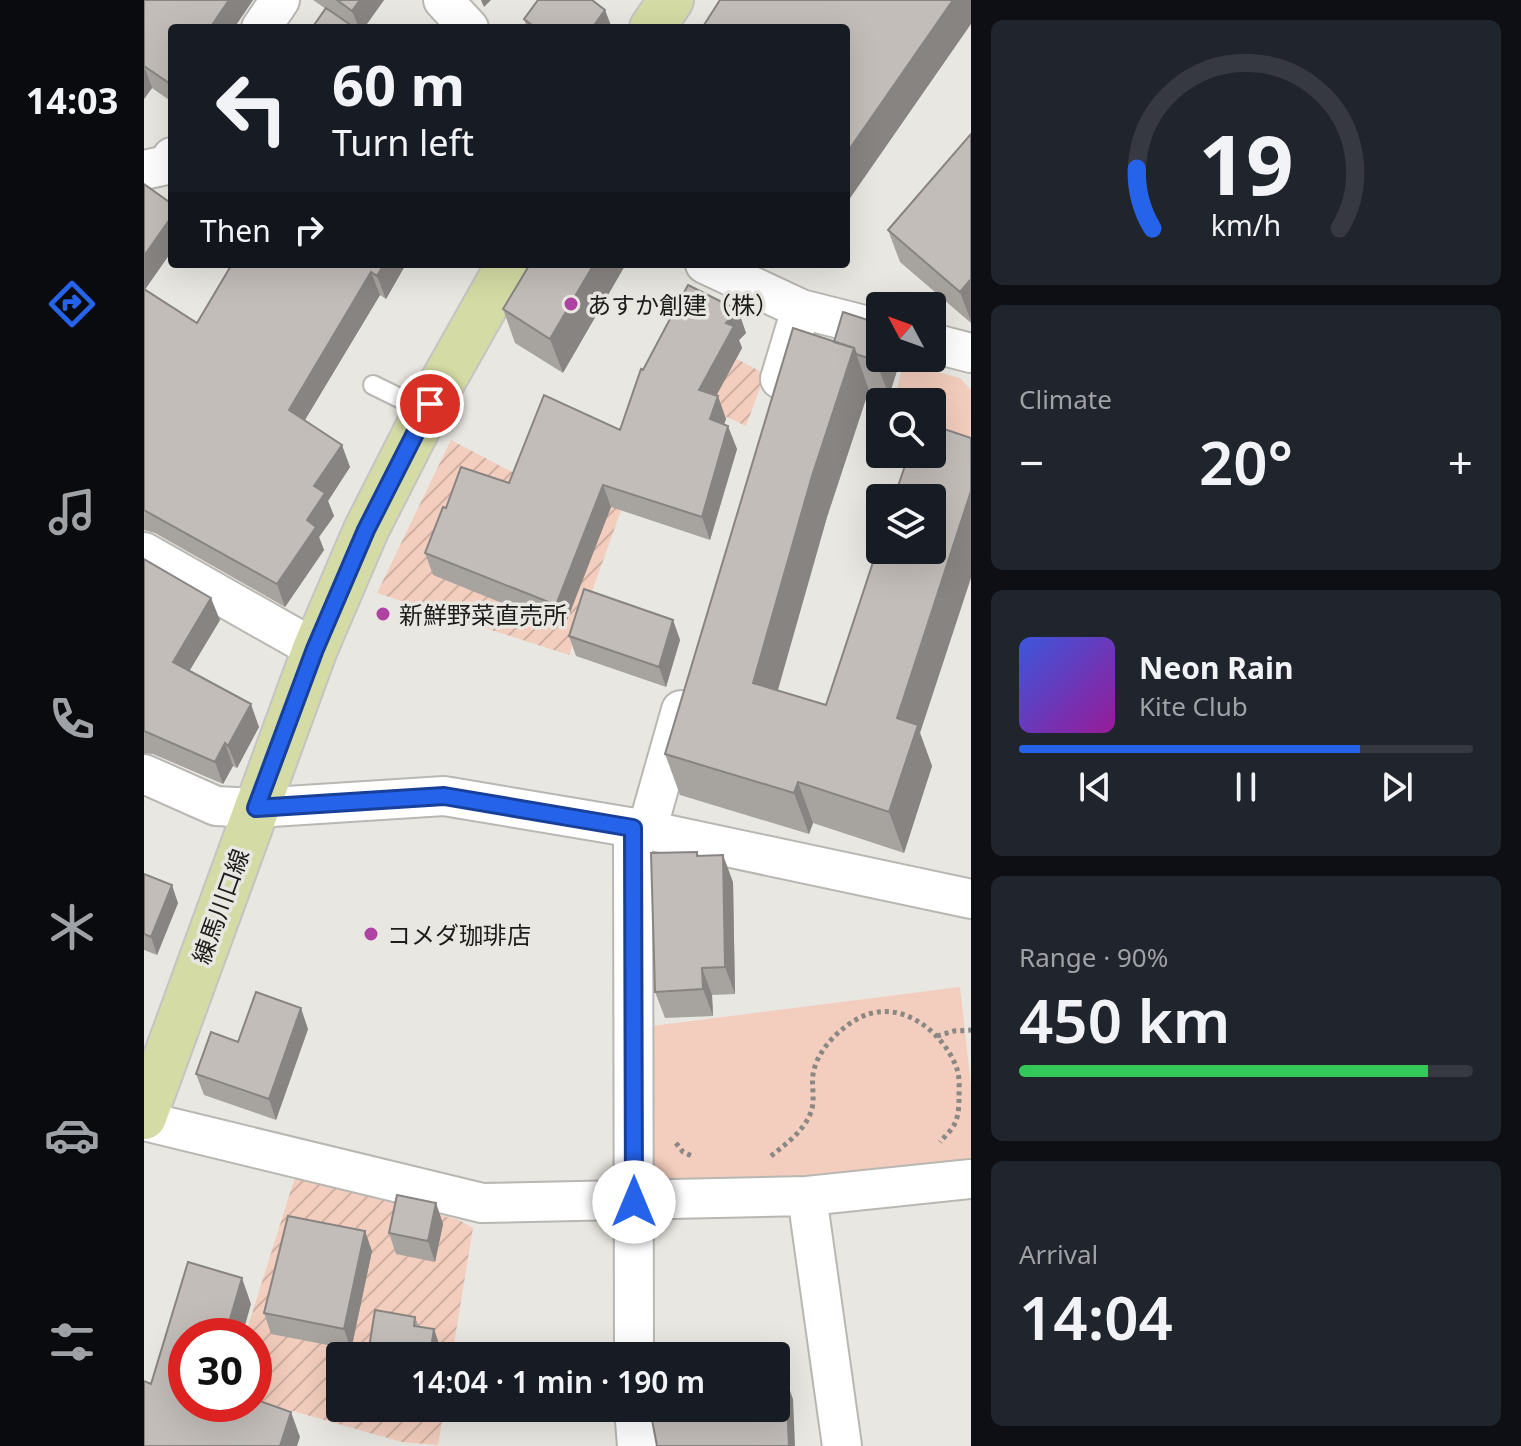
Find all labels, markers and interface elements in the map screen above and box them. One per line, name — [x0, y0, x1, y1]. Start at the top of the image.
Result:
text: 60 m — [332, 46, 465, 122]
icon: left — [200, 56, 304, 160]
text: 14:03 — [26, 76, 118, 125]
text: 19 — [1198, 105, 1294, 218]
text: Turn left — [332, 118, 474, 167]
text: km/h — [1211, 205, 1281, 244]
icon: right — [287, 208, 331, 252]
text: Then — [200, 210, 271, 251]
icon: directions — [44, 276, 100, 332]
place label: あすか創建（株） — [587, 288, 779, 321]
north arrow — [866, 292, 946, 372]
map controls — [866, 292, 946, 564]
marker: あすか創建（株） — [562, 295, 580, 313]
pin — [396, 370, 464, 438]
text: Climate — [1019, 381, 1112, 417]
icon: arrive — [408, 382, 452, 426]
button: search — [866, 388, 946, 468]
text: 20° — [1199, 421, 1293, 503]
text: − — [1019, 432, 1044, 492]
text: + — [1448, 432, 1473, 492]
icon: music — [44, 484, 100, 540]
button: layers — [866, 484, 946, 564]
place label: 新鮮野菜直売所 — [399, 598, 567, 631]
marker: 新鮮野菜直売所 — [374, 605, 392, 623]
text: Neon Rain — [1139, 647, 1293, 688]
text: Kite Club — [1139, 688, 1248, 724]
icon: phone — [44, 691, 100, 747]
icon: previous — [1073, 765, 1117, 809]
icon: pause — [1224, 765, 1268, 809]
icon: next — [1375, 765, 1419, 809]
street label: 練馬川口線 — [184, 844, 256, 968]
icon: climate — [44, 899, 100, 955]
place label: コメダ珈琲店 — [387, 918, 531, 951]
marker: コメダ珈琲店 — [362, 925, 380, 943]
text: Range · 90% — [1019, 939, 1168, 975]
text: 450 km — [1019, 979, 1230, 1061]
icon: car — [44, 1107, 100, 1163]
position arrow — [592, 1160, 676, 1244]
text: Arrival — [1019, 1236, 1098, 1272]
text: 14:04 — [1019, 1276, 1173, 1358]
icon: filters — [44, 1314, 100, 1370]
speed limit sign: 30 — [168, 1318, 272, 1422]
text: 14:04 · 1 min · 190 m — [411, 1361, 705, 1402]

